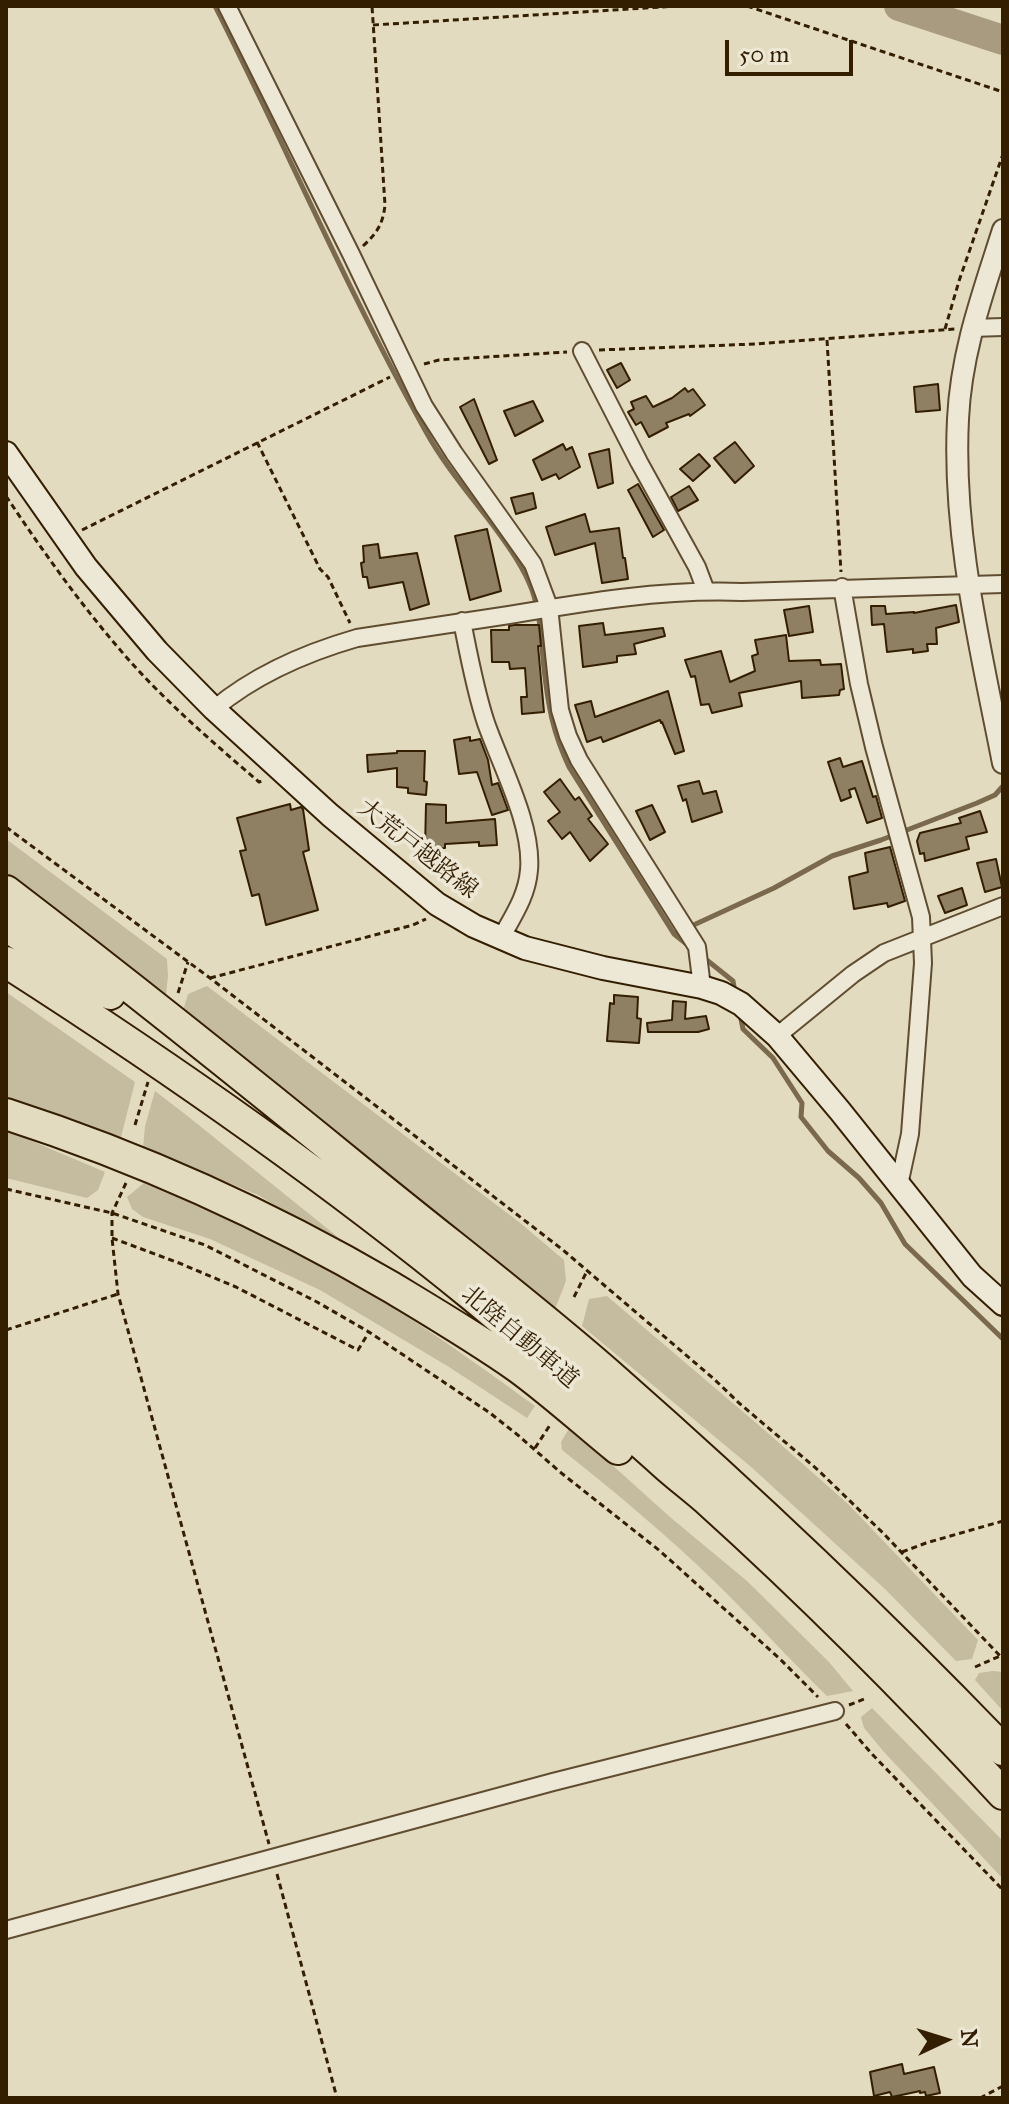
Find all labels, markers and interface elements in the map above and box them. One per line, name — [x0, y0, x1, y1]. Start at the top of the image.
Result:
scale bar — [729, 24, 857, 74]
text: 50 m — [739, 39, 789, 69]
street label: 大荒戸越路線 — [351, 794, 483, 906]
street label: 北陸自動車道 — [455, 1281, 583, 1395]
north arrow — [905, 2000, 985, 2080]
text: N — [955, 2028, 984, 2049]

